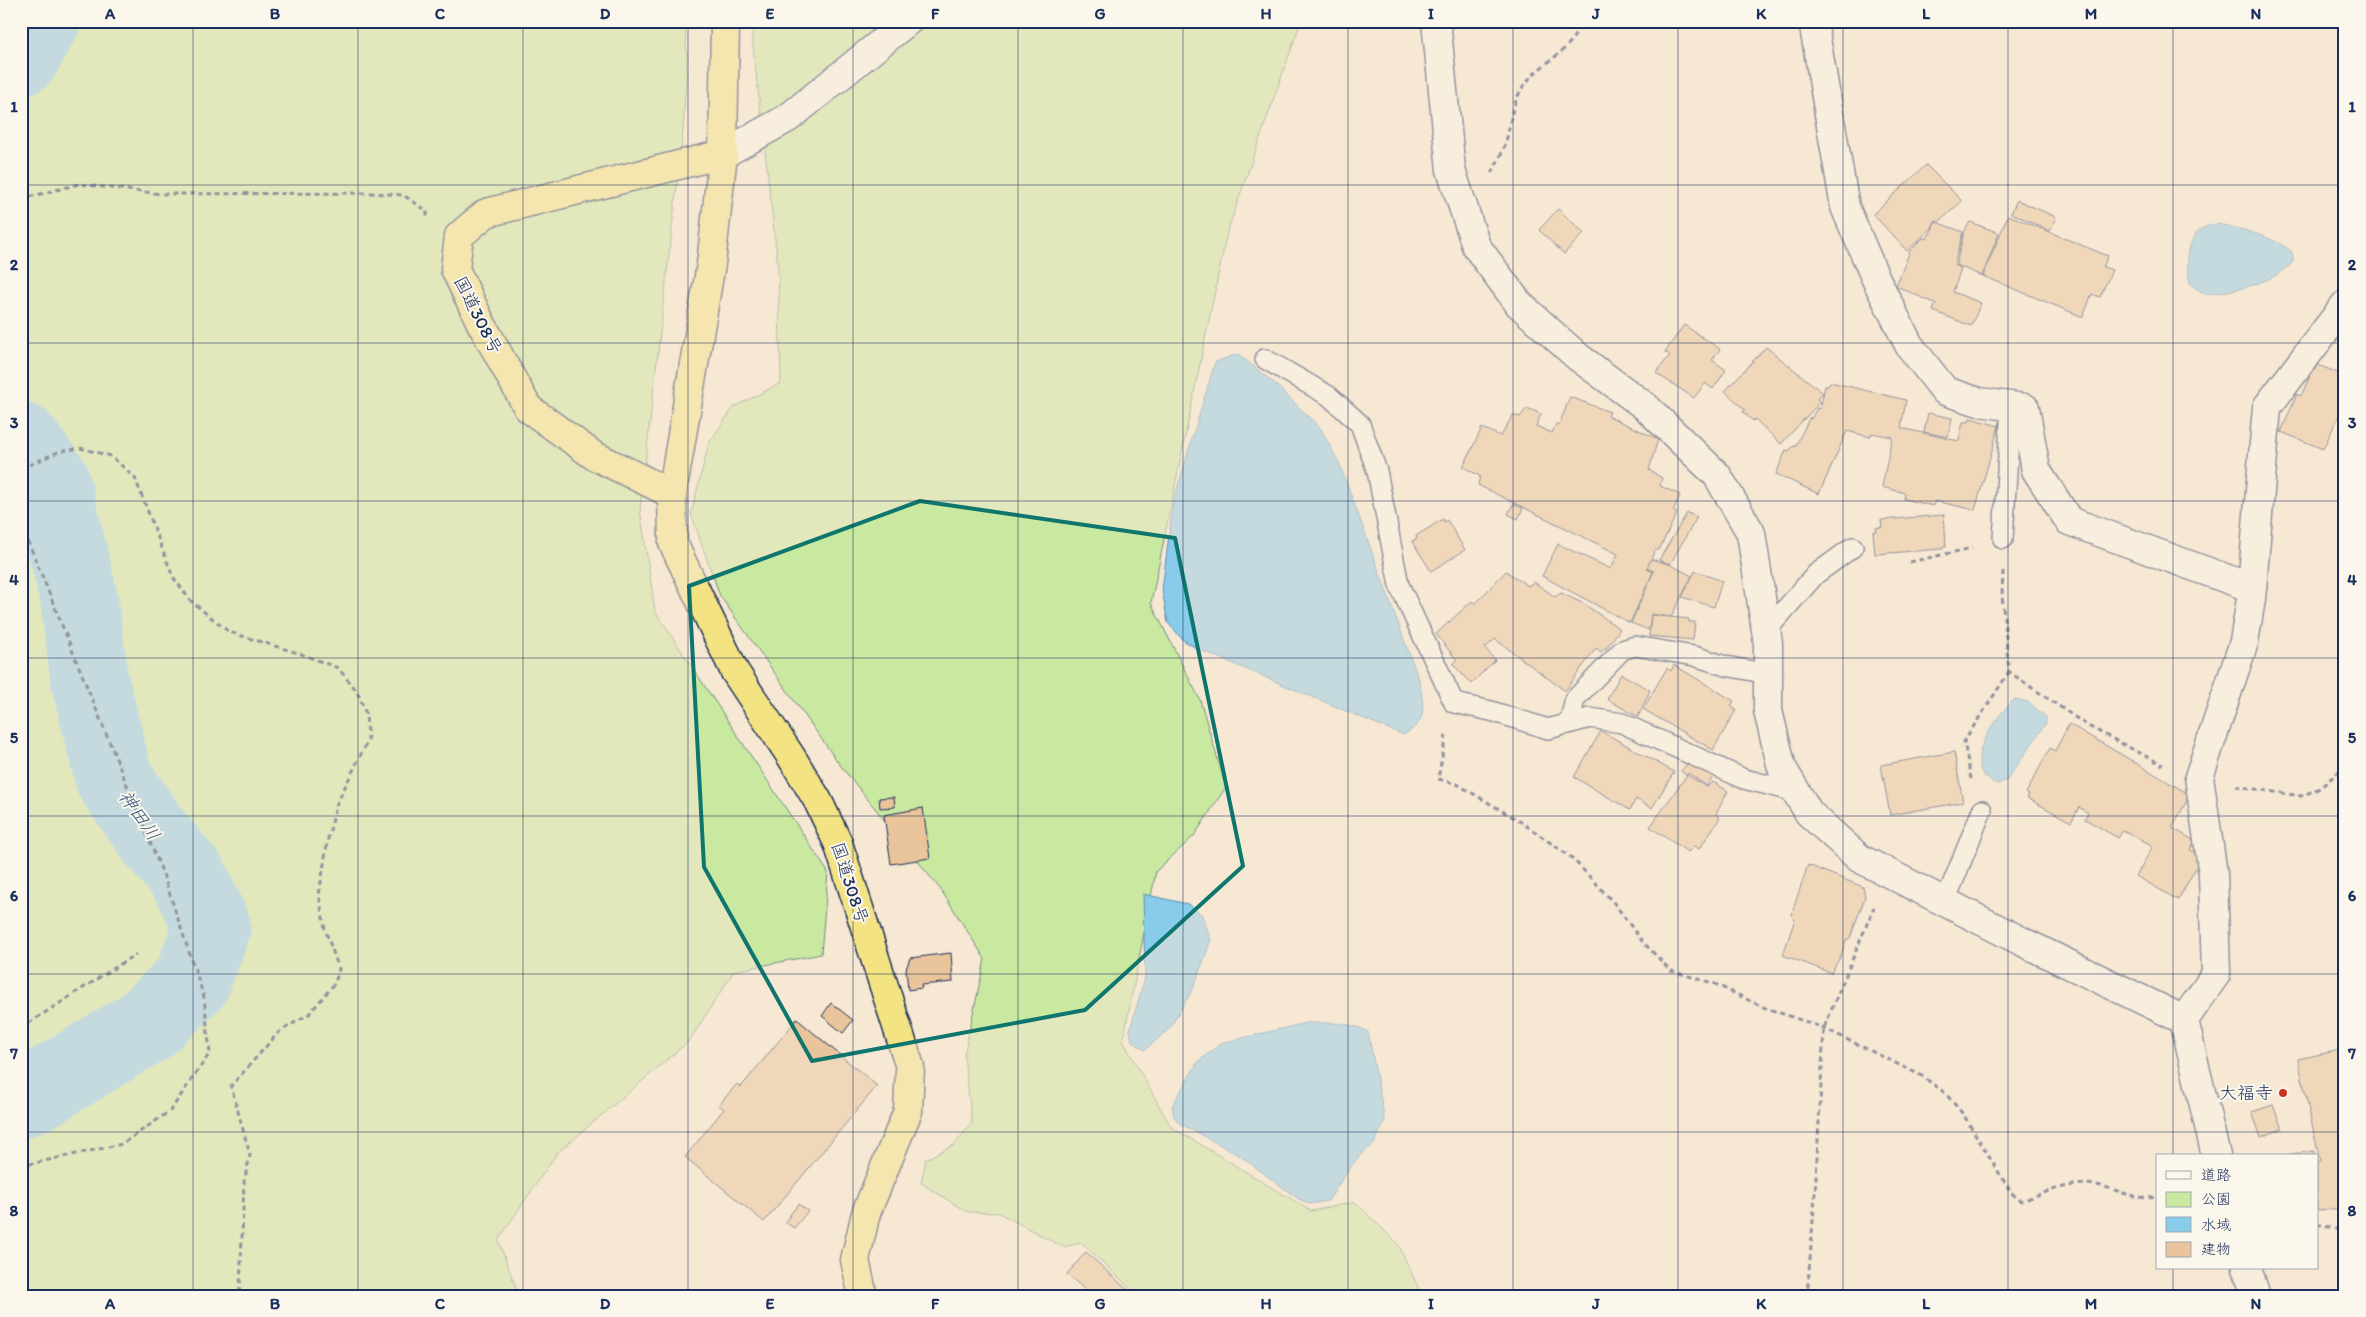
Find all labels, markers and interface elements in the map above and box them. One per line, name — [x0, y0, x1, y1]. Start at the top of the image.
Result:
text: A — [104, 4, 116, 23]
text: B — [270, 4, 281, 23]
text: C — [435, 4, 446, 23]
text: D — [600, 4, 611, 23]
text: E — [766, 4, 775, 23]
text: F — [931, 4, 940, 23]
text: G — [1094, 4, 1106, 23]
text: H — [1260, 4, 1272, 23]
text: I — [1428, 4, 1434, 23]
text: J — [1591, 4, 1600, 23]
text: K — [1756, 4, 1767, 23]
text: L — [1922, 4, 1931, 23]
text: M — [2085, 4, 2097, 23]
text: N — [2251, 4, 2261, 23]
text: 1 — [10, 97, 18, 116]
text: 1 — [2348, 97, 2356, 116]
text: 2 — [10, 255, 19, 274]
text: 2 — [2348, 255, 2357, 274]
street label: 国道308号 — [449, 272, 507, 358]
text: 3 — [10, 413, 19, 432]
text: 3 — [2348, 413, 2357, 432]
text: 4 — [9, 570, 19, 589]
text: 4 — [2347, 570, 2357, 589]
text: 5 — [10, 728, 19, 747]
text: 5 — [2348, 728, 2357, 747]
water label: 神田川 — [114, 785, 165, 845]
street label: 国道308号 — [826, 839, 874, 927]
text: 6 — [10, 886, 19, 905]
text: 6 — [2348, 886, 2357, 905]
text: 7 — [9, 1044, 18, 1063]
text: 7 — [2347, 1044, 2356, 1063]
place label: 大福寺 — [2219, 1082, 2273, 1104]
marker: 大福寺 — [2277, 1087, 2289, 1099]
legend — [2156, 1154, 2318, 1270]
text: 道路 — [2201, 1166, 2231, 1184]
text: 公園 — [2201, 1190, 2231, 1208]
text: 8 — [10, 1201, 19, 1220]
text: 8 — [2348, 1201, 2357, 1220]
text: 水域 — [2201, 1216, 2231, 1234]
text: 建物 — [2201, 1240, 2231, 1258]
text: A — [104, 1294, 116, 1313]
text: B — [270, 1294, 281, 1313]
text: C — [435, 1294, 446, 1313]
text: D — [600, 1294, 611, 1313]
text: E — [766, 1294, 775, 1313]
text: F — [931, 1294, 940, 1313]
text: G — [1094, 1294, 1106, 1313]
text: H — [1260, 1294, 1272, 1313]
text: I — [1428, 1294, 1434, 1313]
text: J — [1591, 1294, 1600, 1313]
text: K — [1756, 1294, 1767, 1313]
text: L — [1922, 1294, 1931, 1313]
text: M — [2085, 1294, 2097, 1313]
text: N — [2251, 1294, 2261, 1313]

